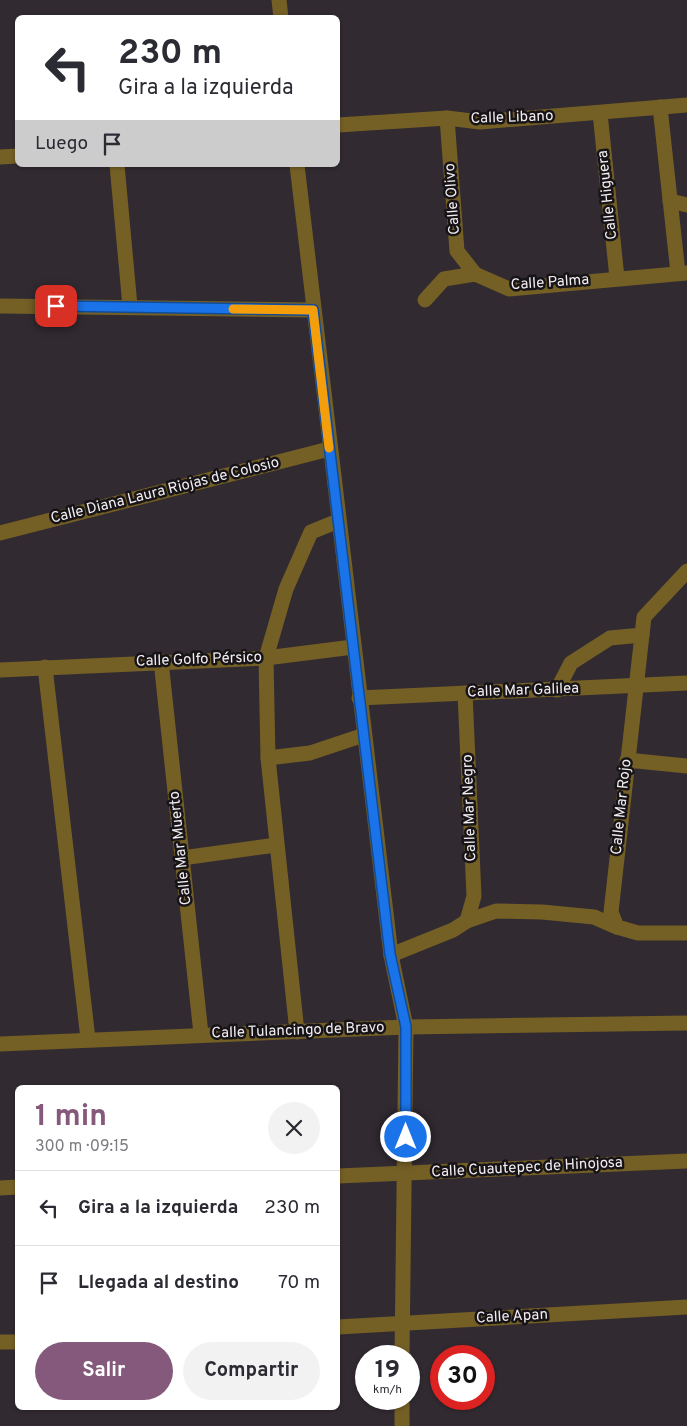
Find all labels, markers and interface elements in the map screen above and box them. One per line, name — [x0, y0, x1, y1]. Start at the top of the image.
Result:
text: 230 m — [118, 32, 222, 76]
icon: left — [35, 35, 100, 100]
text: Gira a la izquierda — [118, 75, 294, 102]
street label: Calle Libano — [470, 107, 554, 129]
icon: arrive — [98, 130, 126, 158]
text: Luego — [35, 132, 88, 156]
street label: Calle Higuera — [594, 149, 622, 241]
street label: Calle Olivo — [441, 163, 465, 235]
street label: Calle Palma — [510, 271, 590, 295]
pin — [35, 285, 77, 327]
icon: arrive — [42, 292, 70, 320]
street label: Calle Diana Laura Riojas de Colosio — [49, 453, 281, 529]
street label: Calle Golfo Pérsico — [136, 648, 262, 672]
street label: Calle Mar Galilea — [467, 680, 579, 702]
street label: Calle Mar Negro — [459, 754, 481, 862]
street label: Calle Mar Rojo — [608, 758, 636, 856]
street label: Calle Mar Muerto — [166, 790, 196, 906]
street label: Calle Tulancingo de Bravo — [211, 1018, 385, 1044]
text: 1 min — [35, 1099, 107, 1136]
button: close — [268, 1102, 320, 1154]
position arrow — [379, 1110, 431, 1162]
text: 300 m · 09:15 — [35, 1137, 129, 1157]
street label: Calle Cuautepec de Hinojosa — [431, 1153, 623, 1183]
icon: left — [35, 1194, 63, 1222]
text: Gira a la izquierda — [78, 1196, 238, 1220]
text: 230 m — [264, 1196, 320, 1220]
icon: arrive — [35, 1269, 63, 1297]
text: Llegada al destino — [78, 1271, 239, 1295]
text: 70 m — [278, 1271, 320, 1295]
street label: Calle Apan — [476, 1306, 548, 1328]
button: Salir — [35, 1342, 173, 1400]
button: Compartir — [183, 1342, 320, 1400]
speed limit sign: 30 — [430, 1345, 495, 1410]
text: 19 — [375, 1355, 400, 1387]
text: km/h — [373, 1382, 402, 1398]

